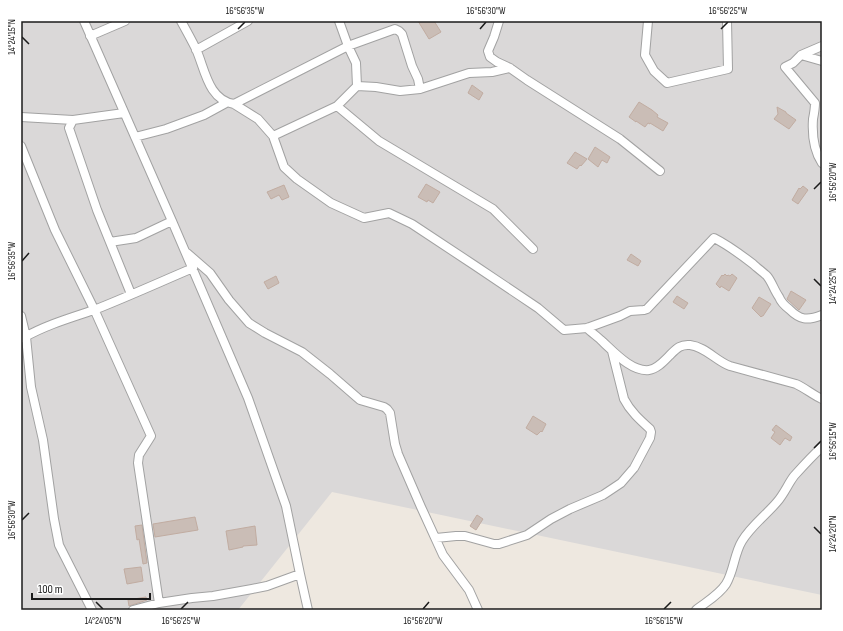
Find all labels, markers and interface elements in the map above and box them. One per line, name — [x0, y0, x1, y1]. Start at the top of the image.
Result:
text: 16°56'35"W — [226, 5, 265, 17]
text: 16°56'30"W — [467, 5, 506, 17]
text: 16°56'25"W — [709, 5, 748, 17]
text: 14°24'15"N — [6, 19, 18, 55]
text: 16°56'20"W — [827, 162, 839, 201]
text: 16°56'35"W — [6, 241, 18, 280]
text: 14°24'25"N — [827, 268, 839, 304]
text: 16°56'15"W — [827, 422, 839, 460]
text: 16°56'30"W — [6, 500, 18, 539]
text: 14°24'20"N — [827, 516, 839, 552]
scale bar — [32, 575, 150, 601]
text: 100 m — [38, 582, 63, 597]
text: 14°24'05"N — [85, 615, 121, 627]
text: 16°56'25"W — [162, 615, 201, 627]
text: 16°56'20"W — [404, 615, 443, 627]
text: 16°56'15"W — [645, 615, 683, 627]

